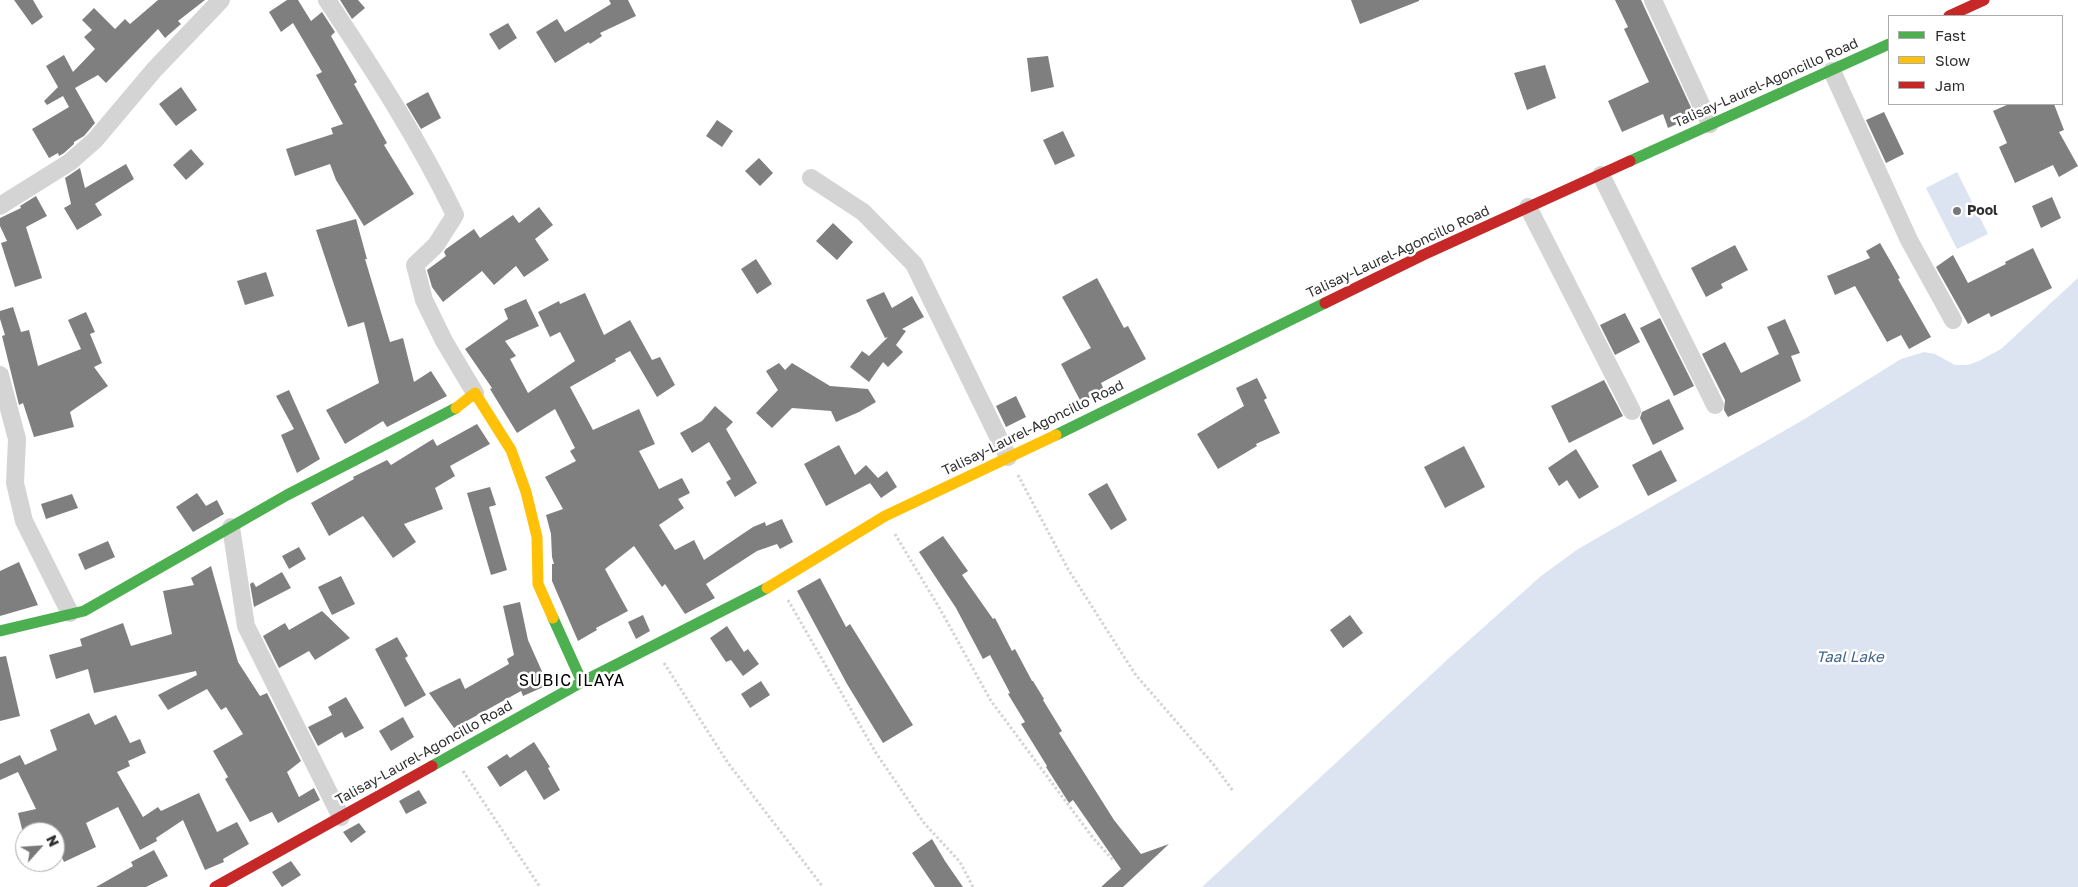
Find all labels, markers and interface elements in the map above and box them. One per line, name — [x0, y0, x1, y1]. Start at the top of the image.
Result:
legend — [1888, 15, 2063, 105]
text: Fast — [1935, 26, 1966, 44]
street label: Talisay-Laurel-Agoncillo Road — [1671, 35, 1861, 131]
text: Slow — [1935, 51, 1970, 69]
text: Jam — [1935, 76, 1965, 94]
street label: Talisay-Laurel-Agoncillo Road — [1304, 202, 1492, 302]
place label: Pool — [1967, 203, 1998, 219]
marker: Pool — [1951, 205, 1963, 217]
street label: Talisay-Laurel-Agoncillo Road — [939, 377, 1127, 479]
water label: Taal Lake — [1816, 648, 1884, 666]
district label: SUBIC ILAYA — [517, 671, 627, 691]
street label: Talisay-Laurel-Agoncillo Road — [332, 697, 516, 809]
north arrow — [15, 822, 65, 872]
text: N — [43, 832, 63, 849]

